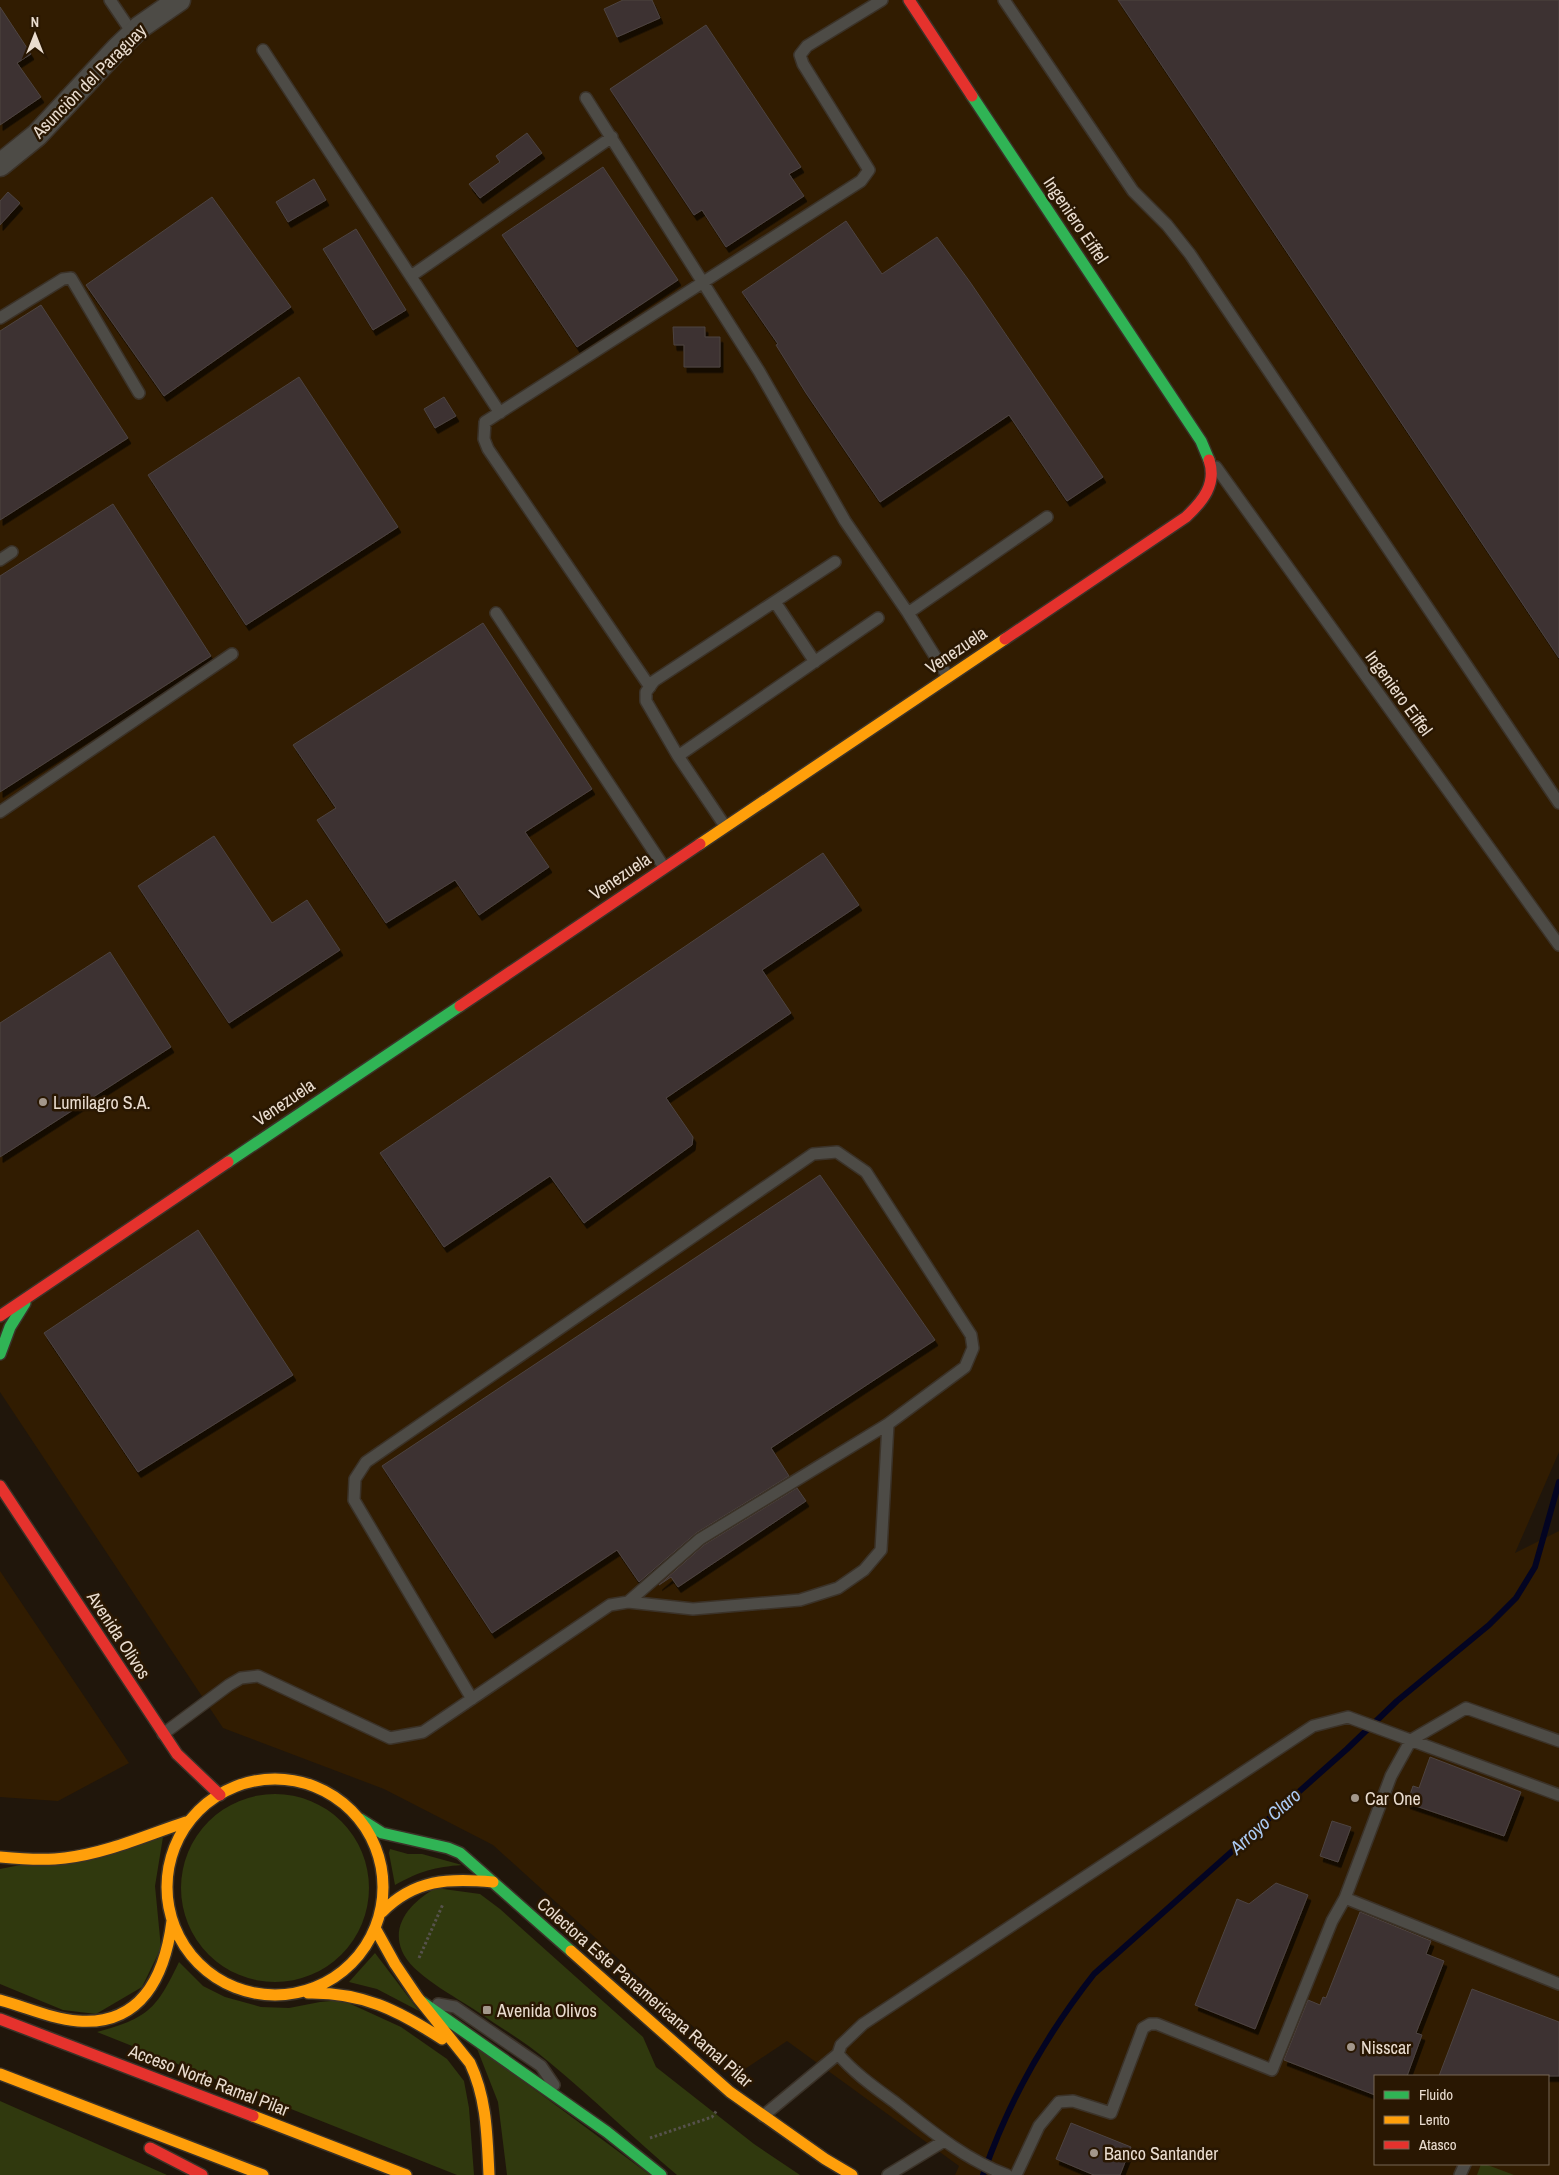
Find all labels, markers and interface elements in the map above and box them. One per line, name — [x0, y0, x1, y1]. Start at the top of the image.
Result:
north arrow — [10, 10, 60, 60]
text: N — [31, 13, 39, 31]
street label: Asunciòn del Paraguay — [25, 18, 152, 145]
street label: Ingeniero Eiffel — [1038, 172, 1114, 268]
street label: Venezuela — [920, 620, 992, 680]
street label: Ingeniero Eiffel — [1360, 645, 1438, 741]
street label: Venezuela — [584, 846, 656, 906]
street label: Venezuela — [248, 1072, 320, 1132]
place label: Lumilagro S.A. — [53, 1090, 151, 1115]
marker: Lumilagro S.A. — [37, 1096, 49, 1108]
street label: Avenida Olivos — [81, 1585, 157, 1684]
water label: Arroyo Claro — [1223, 1782, 1306, 1861]
place label: Car One — [1365, 1786, 1421, 1811]
marker: Car One — [1349, 1792, 1361, 1804]
street label: Colectora Este Panamericana Ramal Pilar — [532, 1891, 758, 2093]
place label: Avenida Olivos — [496, 1998, 597, 2023]
marker: Avenida Olivos — [481, 2004, 493, 2016]
place label: Nisscar — [1361, 2035, 1411, 2060]
street label: Acceso Norte Ramal Pilar — [124, 2038, 293, 2122]
marker: Nisscar — [1345, 2041, 1357, 2053]
legend — [1374, 2075, 1549, 2165]
text: Fluido — [1419, 2084, 1453, 2105]
text: Lento — [1419, 2109, 1450, 2130]
text: Atasco — [1418, 2134, 1457, 2155]
place label: Banco Santander — [1104, 2141, 1218, 2166]
marker: Banco Santander — [1088, 2147, 1100, 2159]

